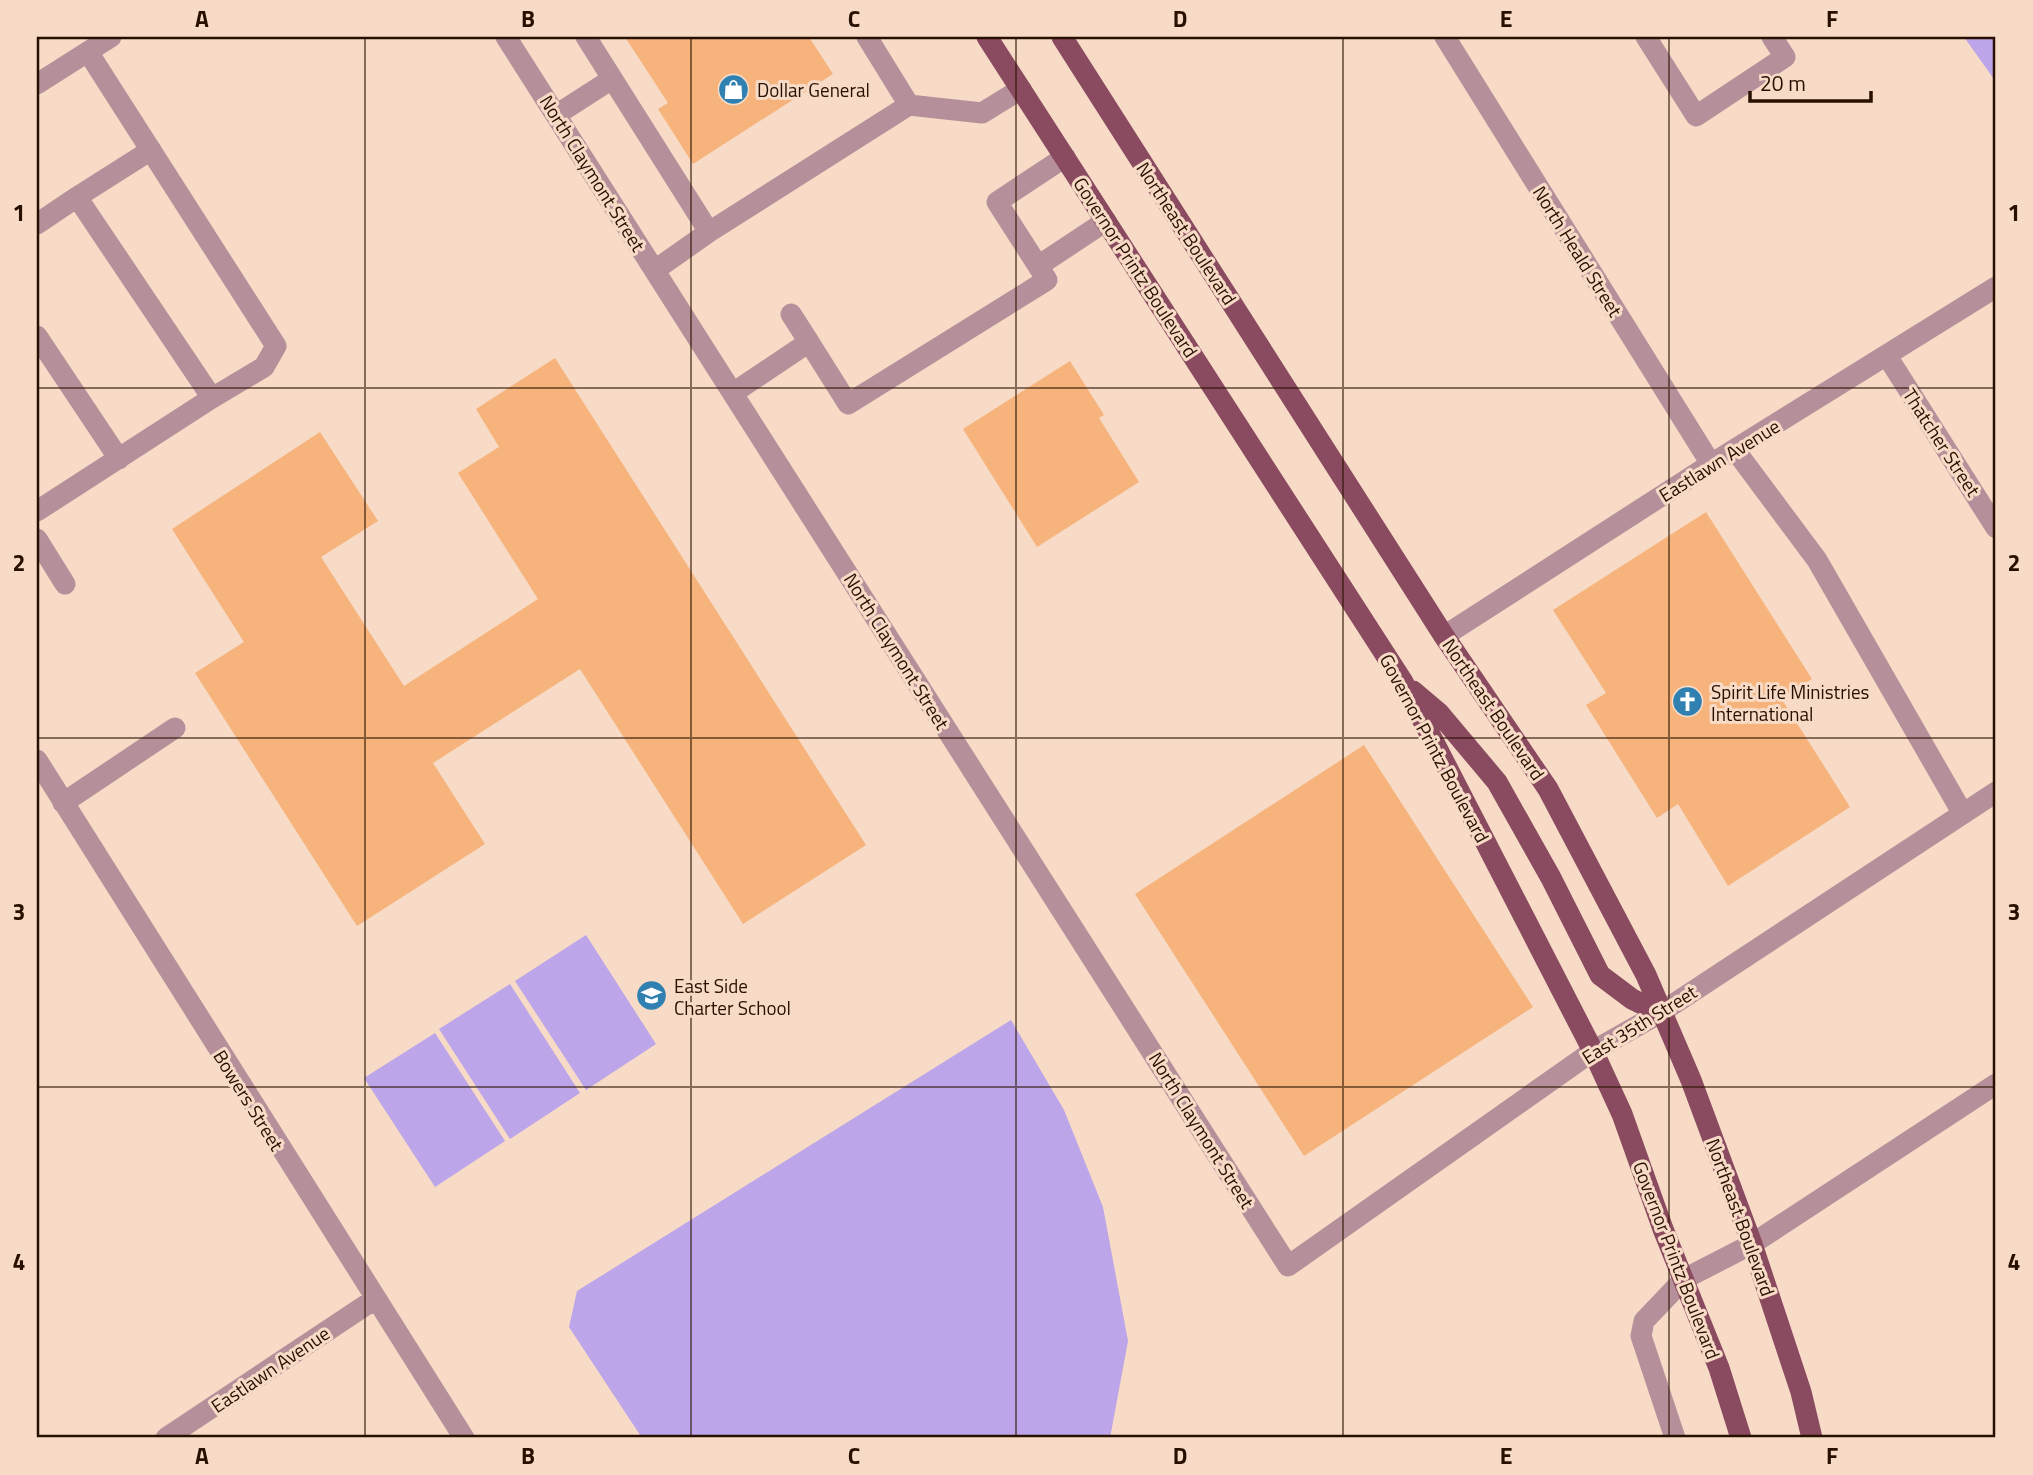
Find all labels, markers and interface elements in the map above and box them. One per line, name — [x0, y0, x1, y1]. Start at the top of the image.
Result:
text: A — [195, 1, 209, 36]
text: B — [521, 1, 535, 36]
text: C — [848, 1, 860, 36]
text: D — [1173, 1, 1187, 36]
text: E — [1500, 1, 1512, 36]
text: F — [1826, 1, 1838, 36]
scale bar — [1750, 60, 1870, 104]
text: 20 m — [1760, 67, 1806, 99]
shop icon: Dollar General — [717, 72, 751, 106]
place label: Dollar General — [757, 75, 870, 104]
street label: North Claymont Street — [533, 89, 653, 257]
street label: Northeast Boulevard — [1130, 156, 1244, 310]
street label: Governor Printz Boulevard — [1067, 171, 1205, 363]
street label: North Heald Street — [1526, 180, 1630, 323]
text: 1 — [13, 195, 25, 230]
text: 1 — [2008, 195, 2020, 230]
street label: Thatcher Street — [1896, 382, 1988, 502]
street label: Eastlawn Avenue — [1653, 411, 1785, 509]
text: 2 — [13, 545, 25, 580]
text: 2 — [2008, 545, 2020, 580]
street label: North Claymont Street — [837, 567, 957, 735]
street label: Northeast Boulevard — [1436, 632, 1552, 786]
street label: Governor Printz Boulevard — [1373, 649, 1497, 847]
place label: Spirit Life Ministries International — [1711, 677, 1870, 728]
church icon: Spirit Life Ministries International — [1671, 685, 1705, 719]
text: 3 — [13, 894, 25, 929]
text: 3 — [2008, 894, 2020, 929]
place label: East Side Charter School — [674, 971, 791, 1022]
street label: East 35th Street — [1576, 977, 1703, 1071]
school or university icon: East Side Charter School — [634, 979, 668, 1013]
street label: Bowers Street — [206, 1044, 292, 1156]
street label: North Claymont Street — [1142, 1046, 1262, 1214]
street label: Northeast Boulevard — [1699, 1134, 1783, 1300]
street label: Governor Printz Boulevard — [1626, 1157, 1728, 1363]
text: 4 — [13, 1244, 25, 1279]
text: 4 — [2008, 1244, 2020, 1279]
street label: Eastlawn Avenue — [205, 1318, 335, 1420]
text: A — [195, 1438, 209, 1473]
text: B — [521, 1438, 535, 1473]
text: C — [848, 1438, 860, 1473]
text: D — [1173, 1438, 1187, 1473]
text: E — [1500, 1438, 1512, 1473]
text: F — [1826, 1438, 1838, 1473]

